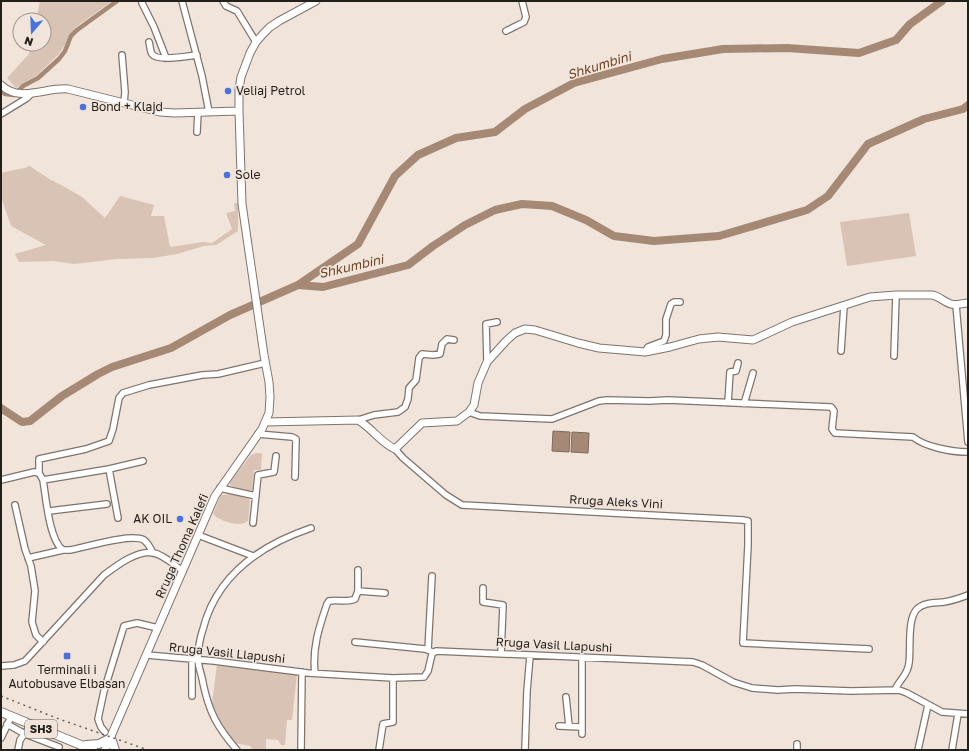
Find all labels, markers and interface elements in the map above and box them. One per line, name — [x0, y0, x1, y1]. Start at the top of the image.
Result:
north arrow — [12, 12, 52, 52]
text: N — [23, 34, 35, 49]
water label: Shkumbini — [565, 47, 634, 82]
place label: Veliaj Petrol — [236, 83, 306, 98]
marker: Veliaj Petrol — [223, 86, 233, 96]
place label: Bond + Klajd — [91, 99, 163, 114]
marker: Bond + Klajd — [78, 102, 88, 112]
place label: Sole — [235, 167, 261, 182]
marker: Sole — [222, 170, 232, 180]
water label: Shkumbini — [317, 250, 386, 281]
street label: Rruga Thoma Kalefi — [152, 491, 211, 600]
street label: Rruga Aleks Vini — [569, 492, 663, 511]
place label: AK OIL — [133, 511, 172, 526]
marker: AK OIL — [175, 514, 185, 524]
street label: Rruga Vasil Llapushi — [495, 634, 613, 655]
street label: Rruga Vasil Llapushi — [168, 639, 286, 666]
marker: Terminali i Autobusave Elbasan — [62, 651, 72, 661]
place label: Terminali i Autobusave Elbasan — [9, 662, 125, 691]
road number: SH3 — [25, 720, 57, 738]

